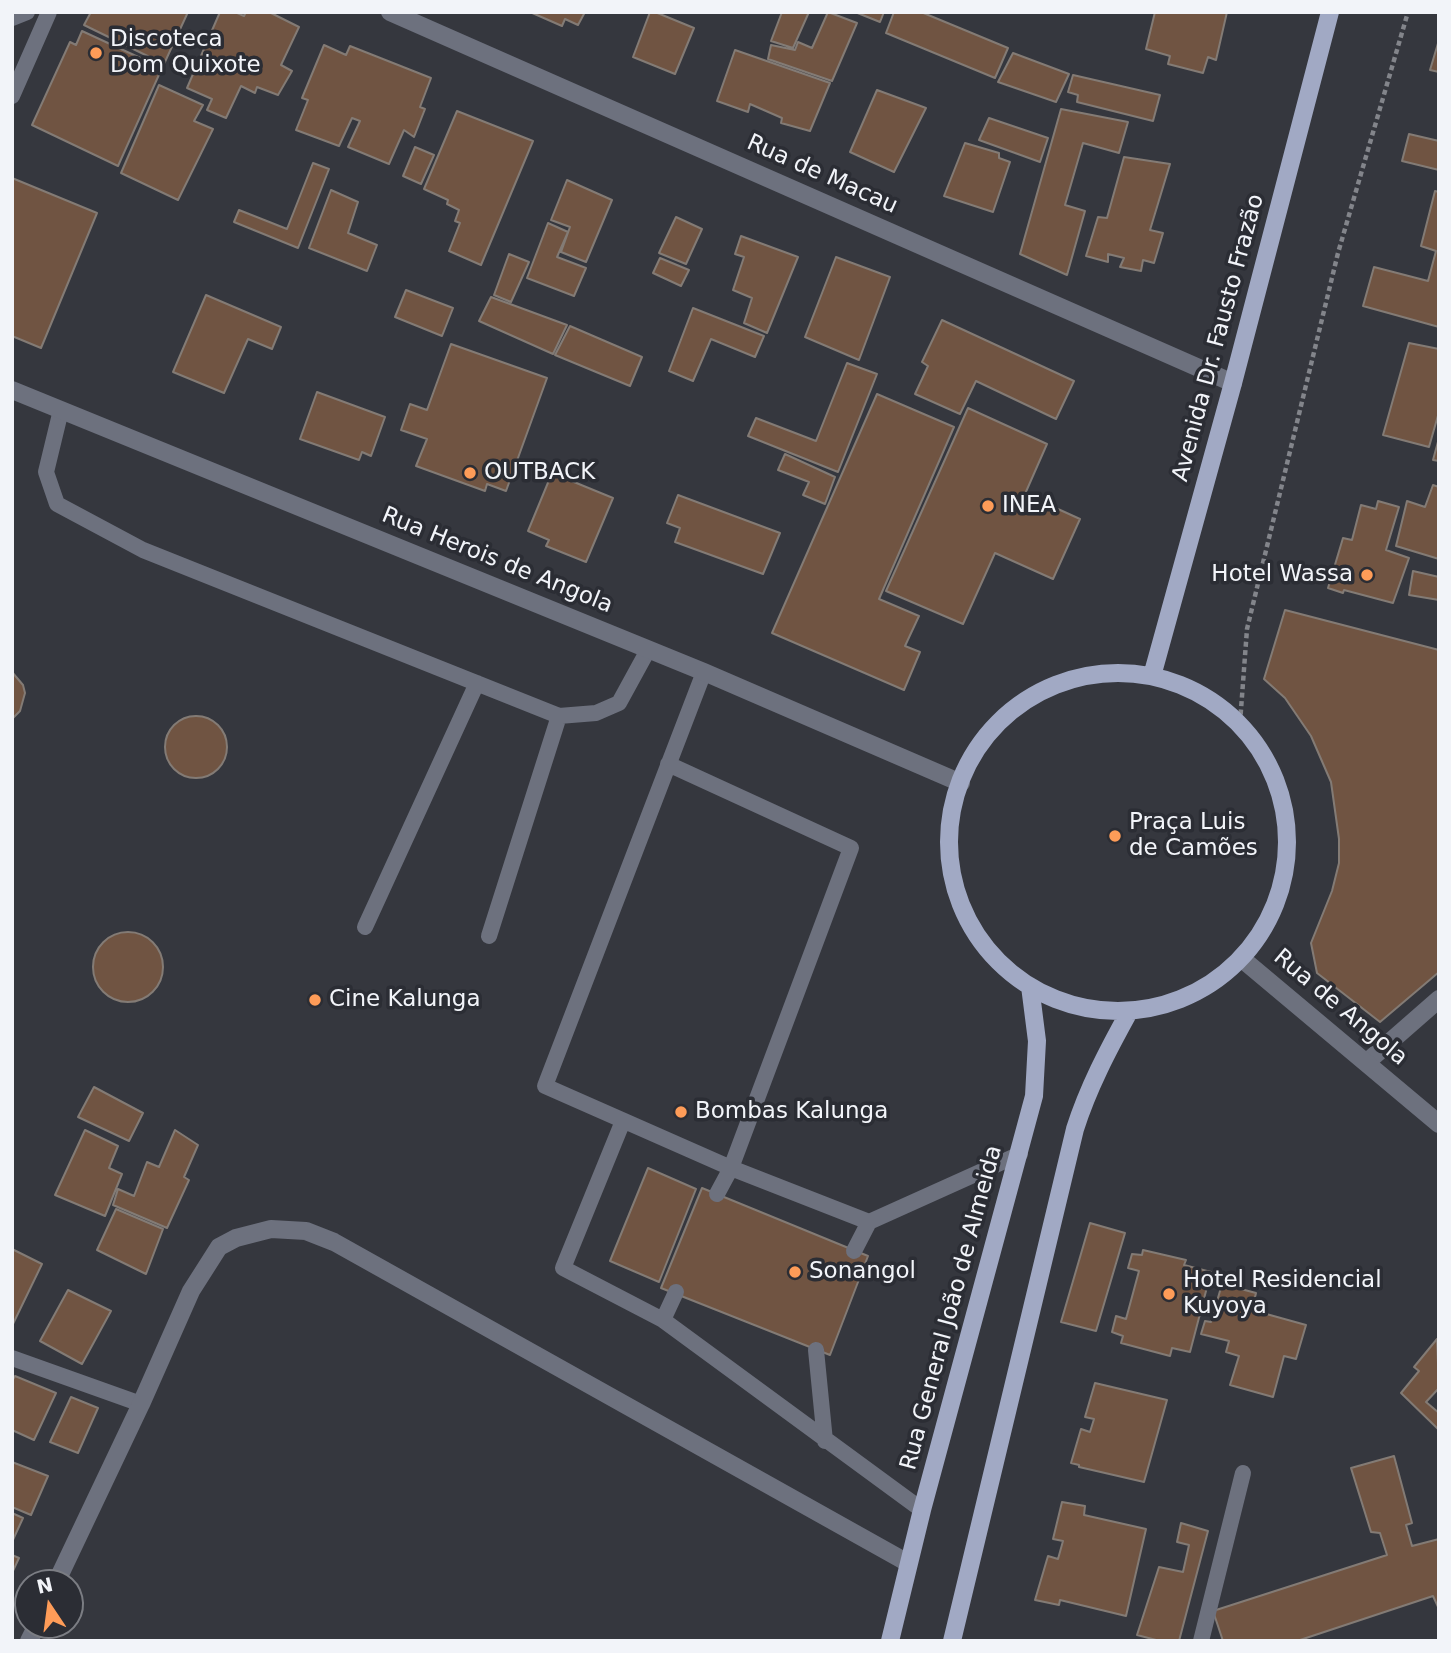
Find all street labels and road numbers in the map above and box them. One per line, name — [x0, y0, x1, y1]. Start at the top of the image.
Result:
street label: Rua de Macau — [742, 129, 902, 221]
street label: Avenida Dr. Fausto Frazão — [1167, 191, 1271, 485]
street label: Rua Herois de Angola — [378, 502, 616, 620]
street label: Rua de Angola — [1267, 944, 1413, 1072]
street label: Rua General João de Almeida — [895, 1143, 1009, 1473]

